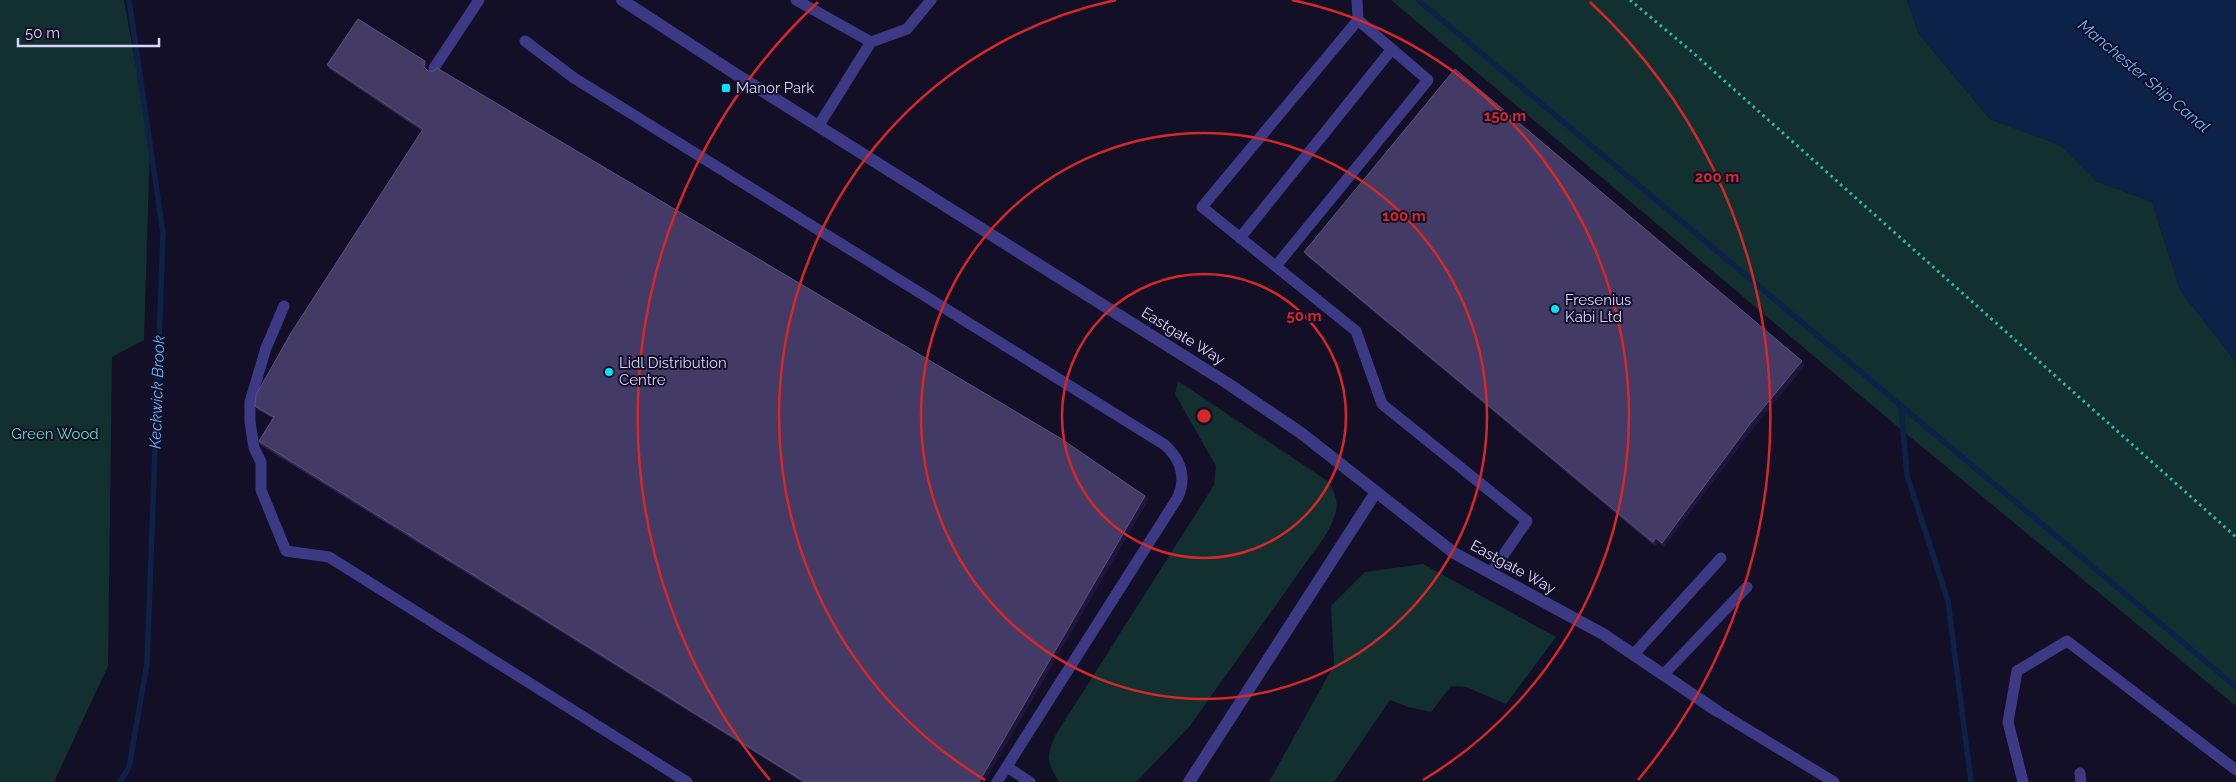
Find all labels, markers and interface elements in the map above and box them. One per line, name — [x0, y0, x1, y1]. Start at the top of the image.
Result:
scale bar — [18, 15, 159, 47]
water label: Manchester Ship Canal — [2074, 15, 2214, 137]
text: 50 m — [25, 24, 60, 42]
place label: Manor Park — [736, 79, 814, 97]
marker: Manor Park — [720, 82, 732, 94]
text: 150 m — [1484, 107, 1526, 125]
text: 200 m — [1695, 168, 1739, 186]
text: 100 m — [1382, 207, 1426, 225]
place label: Fresenius Kabi Ltd — [1565, 291, 1631, 326]
street label: Eastgate Way — [1138, 303, 1228, 369]
marker: Fresenius Kabi Ltd — [1549, 303, 1561, 315]
text: 50 m — [1286, 307, 1322, 325]
water label: Keckwick Brook — [146, 334, 168, 449]
place label: Lidl Distribution Centre — [619, 354, 727, 389]
marker: Lidl Distribution Centre — [603, 366, 615, 378]
centre of rings — [1195, 407, 1213, 425]
park label: Green Wood — [11, 425, 99, 443]
street label: Eastgate Way — [1467, 536, 1559, 598]

